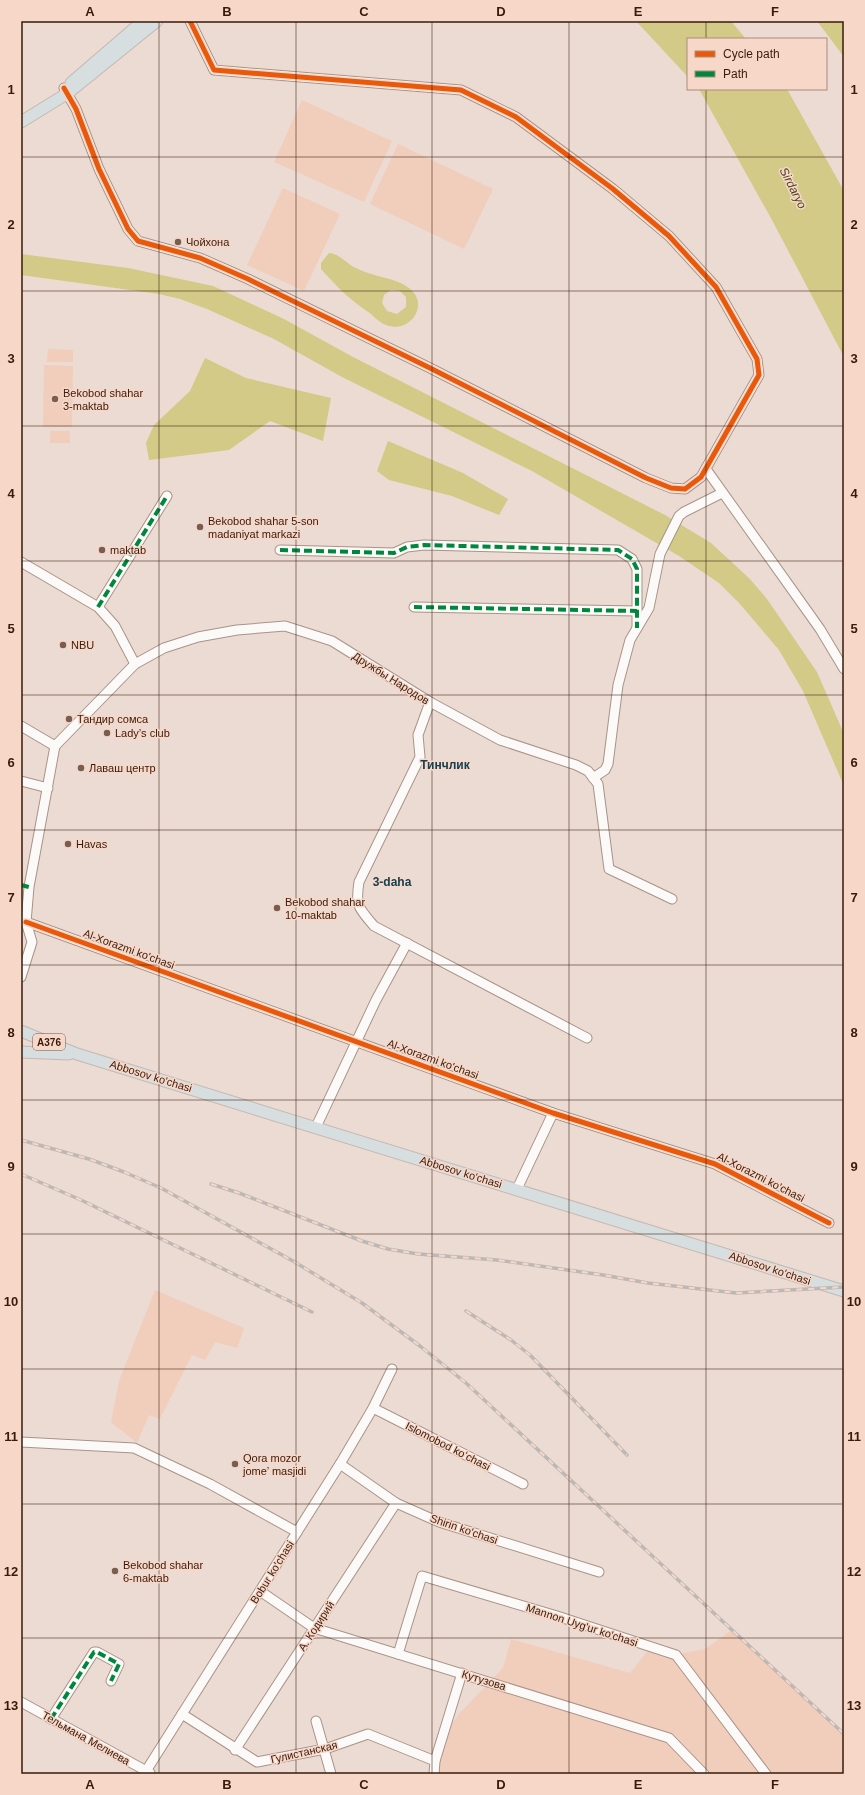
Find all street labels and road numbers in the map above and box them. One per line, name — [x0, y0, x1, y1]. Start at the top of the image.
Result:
street label: Дружбы Народов — [350, 650, 432, 707]
street label: Al-Xorazmi ko'chasi — [82, 927, 176, 971]
road number: A376 — [33, 1034, 65, 1050]
street label: Al-Xorazmi ko'chasi — [386, 1037, 480, 1081]
street label: Abbosov ko'chasi — [108, 1058, 194, 1094]
street label: Al-Xorazmi ko'chasi — [715, 1150, 807, 1204]
street label: Abbosov ko'chasi — [418, 1154, 504, 1190]
street label: Abbosov ko'chasi — [728, 1249, 812, 1287]
street label: Islomobod koʻchasi — [404, 1419, 492, 1473]
street label: Shirin ko'chasi — [429, 1512, 499, 1546]
street label: Bobur ko'chasi — [248, 1538, 296, 1606]
street label: А. Кодирий — [296, 1599, 336, 1653]
street label: Mannon Uyg'ur ko'chasi — [525, 1601, 639, 1649]
street label: Кутузова — [461, 1668, 508, 1693]
street label: Тельмана Мелиева — [40, 1709, 133, 1768]
street label: Гулистанская — [269, 1738, 339, 1766]

